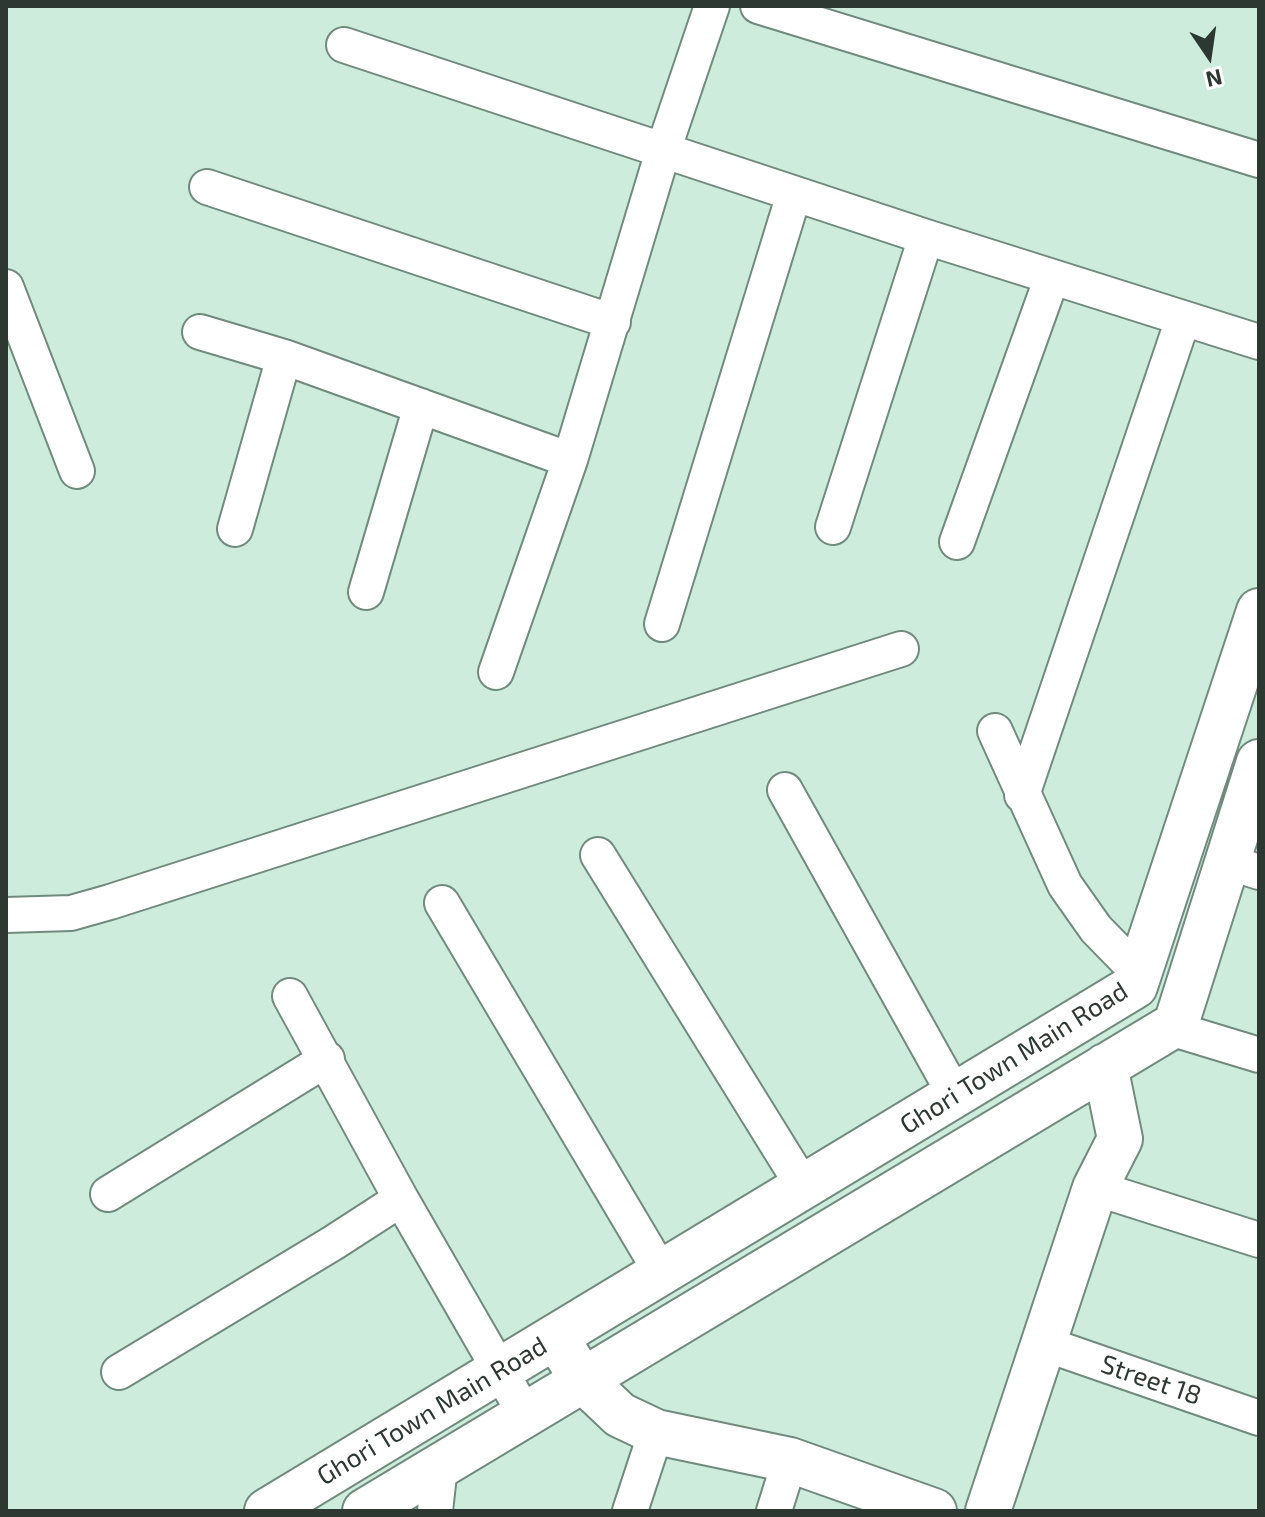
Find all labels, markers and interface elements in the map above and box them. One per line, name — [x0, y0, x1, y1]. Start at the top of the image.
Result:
north arrow — [1169, 16, 1249, 96]
text: N — [1204, 65, 1225, 94]
street label: Ghori Town Main Road — [894, 975, 1134, 1141]
street label: Ghori Town Main Road — [312, 1330, 552, 1492]
street label: Street 18 — [1097, 1348, 1205, 1412]

